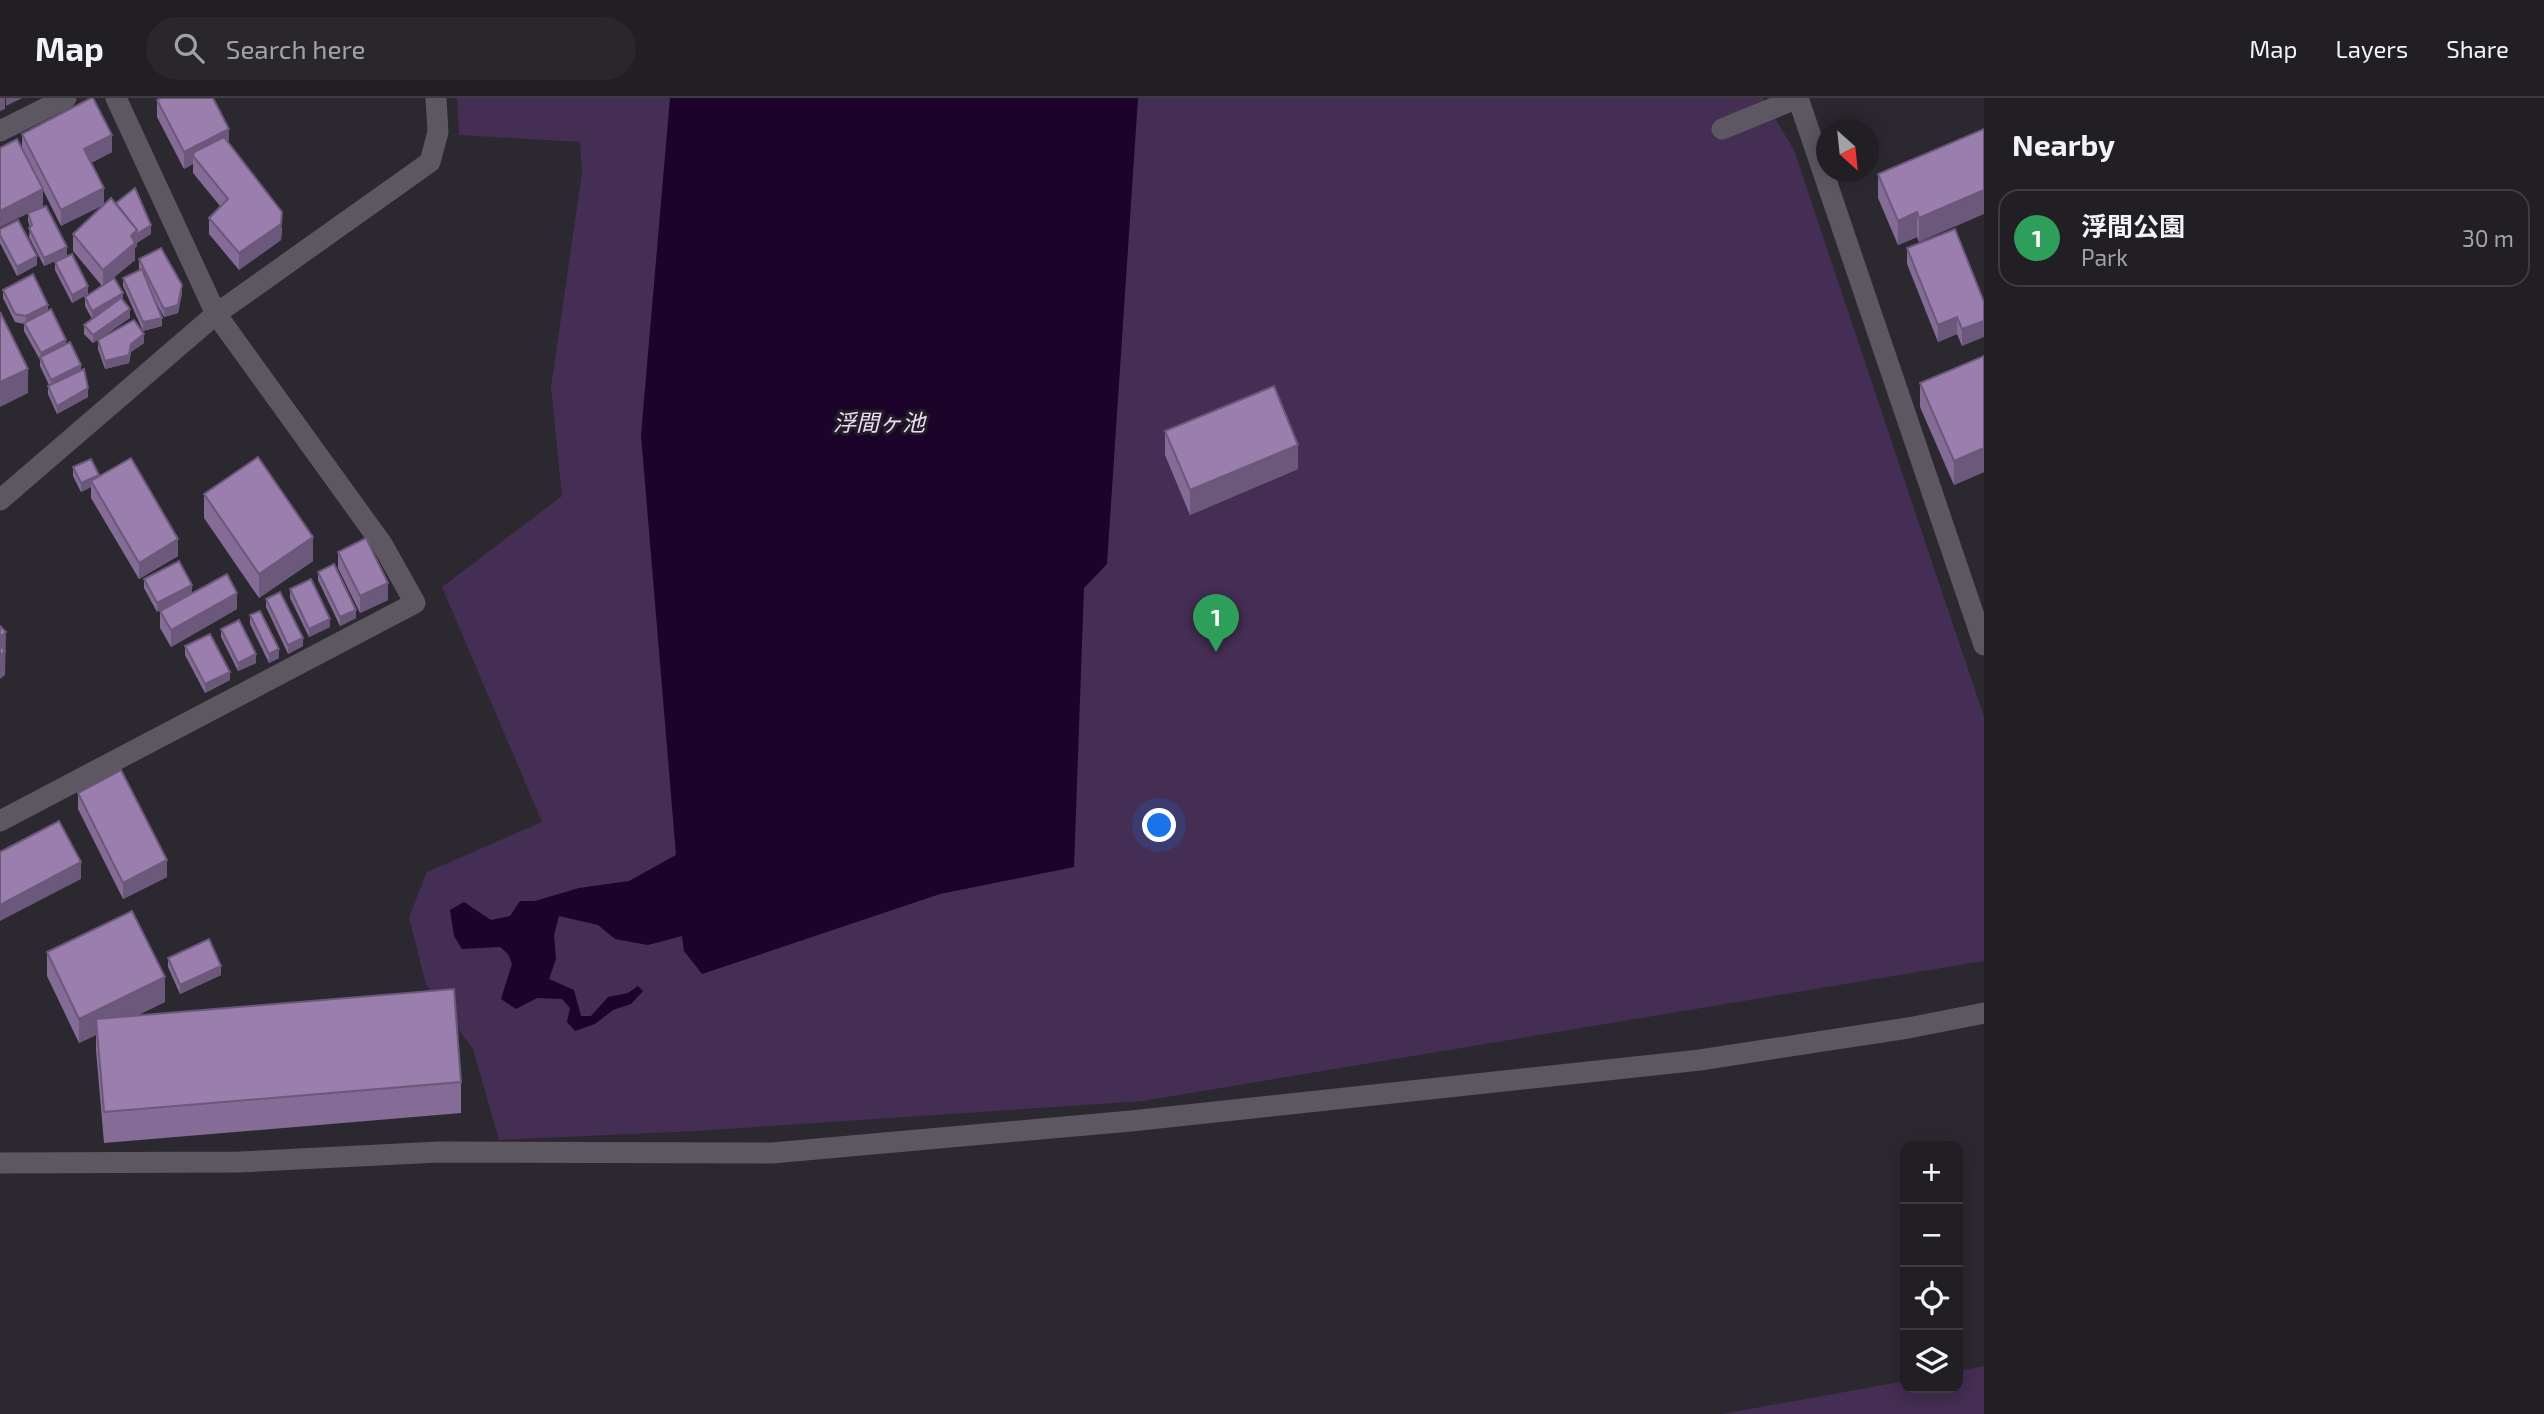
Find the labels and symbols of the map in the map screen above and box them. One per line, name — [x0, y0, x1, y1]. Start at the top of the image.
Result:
north arrow — [1816, 119, 1879, 182]
water label: 浮間ヶ池 — [833, 408, 927, 436]
pin: 1 — [1193, 594, 1239, 652]
your location — [1142, 808, 1176, 842]

